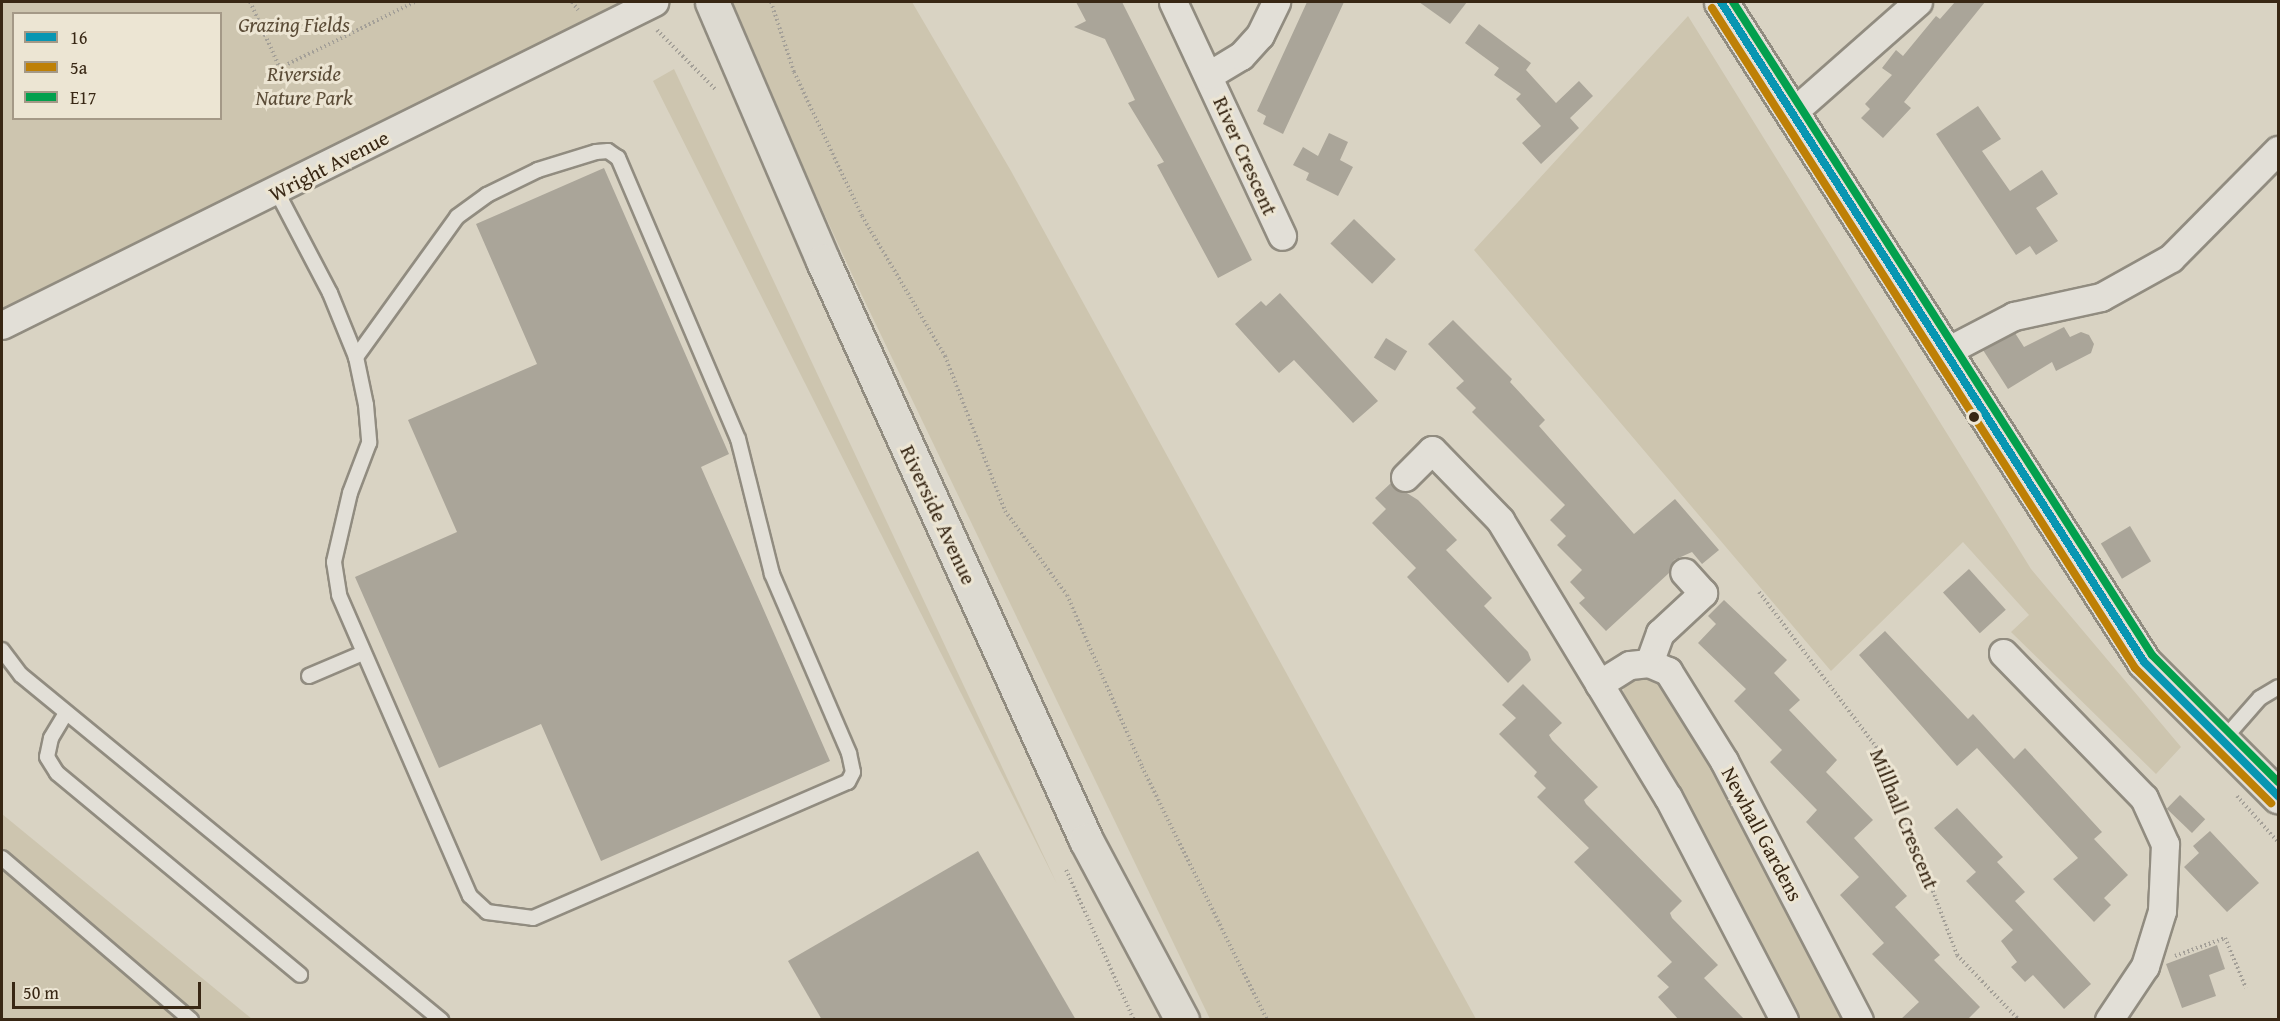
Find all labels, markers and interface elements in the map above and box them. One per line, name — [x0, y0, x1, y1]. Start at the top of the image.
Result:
legend — [12, 12, 222, 120]
park label: Grazing Fields — [238, 12, 350, 38]
text: 16 — [70, 24, 87, 51]
text: 5a — [70, 54, 87, 81]
park label: Riverside Nature Park — [255, 61, 353, 111]
text: E17 — [70, 84, 96, 111]
street label: River Crescent — [1208, 93, 1282, 219]
street label: Wright Avenue — [265, 125, 393, 207]
unlabelled marker — [1968, 411, 1980, 423]
street label: Riverside Avenue — [895, 441, 981, 589]
street label: Millhall Crescent — [1864, 745, 1944, 893]
street label: Newhall Gardens — [1716, 762, 1808, 906]
scale bar — [15, 970, 204, 1008]
text: 50 m — [23, 979, 59, 1006]

